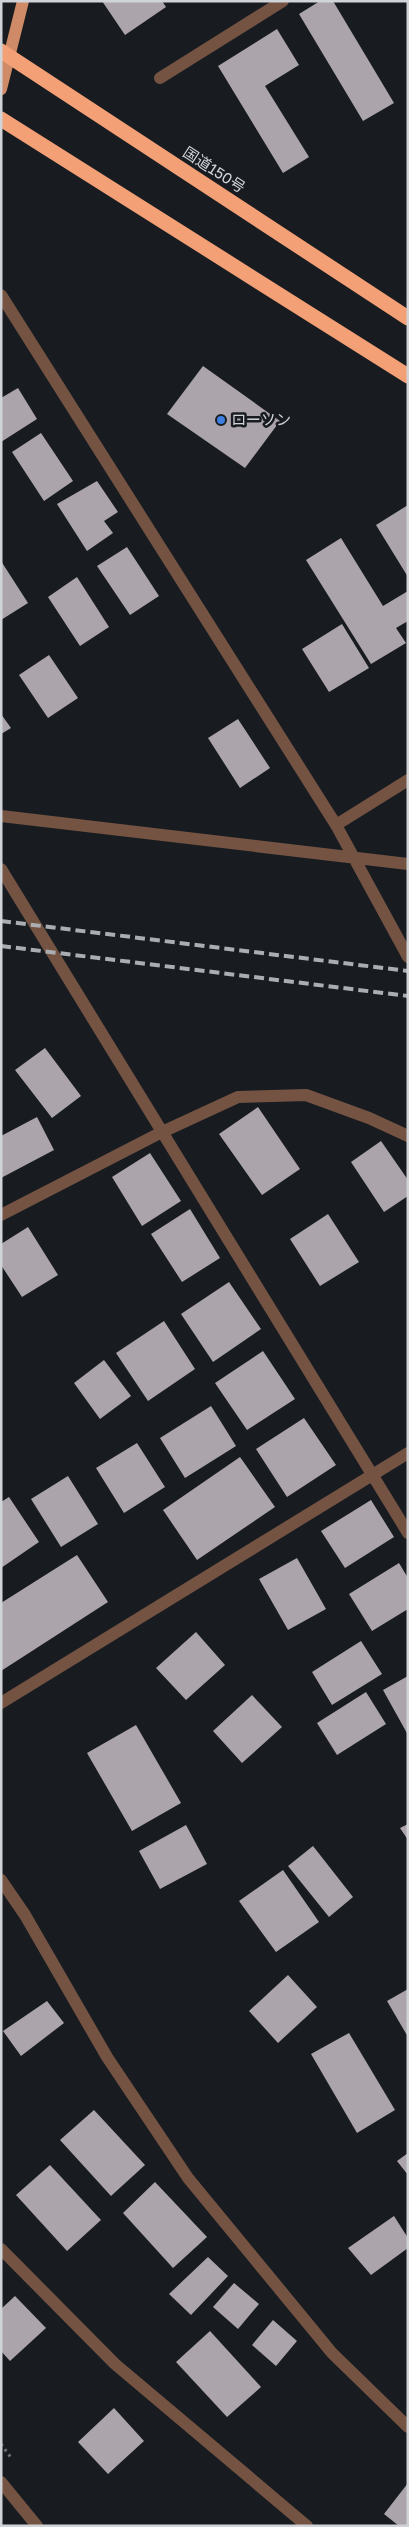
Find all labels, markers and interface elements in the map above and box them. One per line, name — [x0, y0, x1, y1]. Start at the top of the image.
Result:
street label: 国道150号 — [180, 142, 249, 196]
place label: ローソン — [231, 410, 291, 428]
marker: ローソン — [215, 414, 227, 426]

